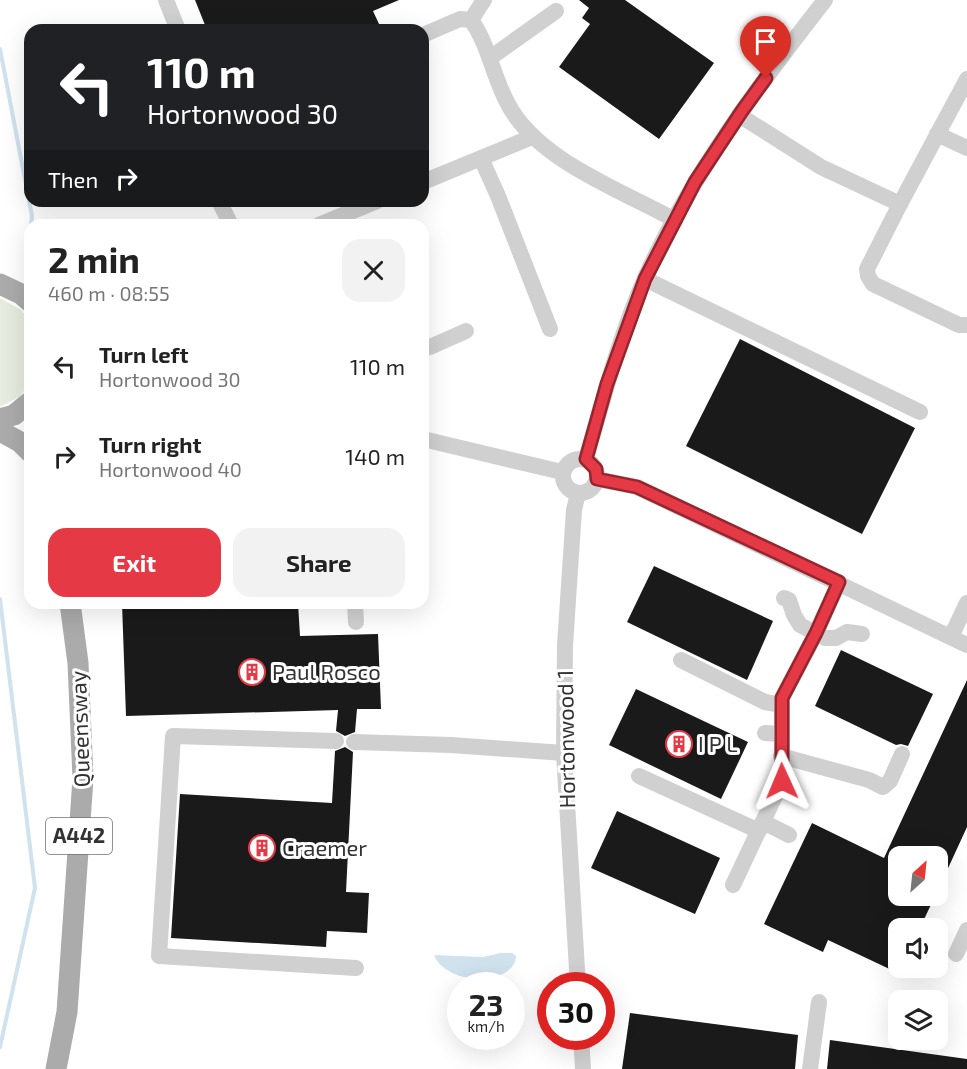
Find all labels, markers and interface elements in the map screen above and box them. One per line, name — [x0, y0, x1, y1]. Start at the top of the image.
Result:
pin — [740, 16, 791, 78]
icon: arrive — [749, 25, 782, 58]
text: 110 m — [147, 46, 256, 96]
icon: left — [48, 48, 126, 126]
text: Hortonwood 30 — [147, 97, 338, 129]
icon: right — [110, 162, 143, 195]
text: Then — [48, 166, 98, 192]
text: 2 min — [48, 237, 140, 280]
button: close — [342, 239, 405, 302]
text: 460 m · 08:55 — [48, 281, 170, 305]
text: Turn left — [99, 341, 188, 367]
icon: left — [48, 350, 81, 383]
text: 110 m — [350, 353, 405, 379]
text: Hortonwood 30 — [99, 367, 241, 391]
text: Turn right — [99, 431, 201, 457]
icon: right — [48, 440, 81, 473]
text: 140 m — [345, 443, 405, 469]
text: Hortonwood 40 — [99, 457, 242, 481]
button: Exit — [48, 528, 221, 597]
button: Share — [233, 528, 405, 597]
building icon: Paul Rosco — [237, 657, 267, 687]
place label: Paul Rosco — [272, 658, 381, 684]
street label: Hortonwood 1 — [551, 669, 579, 809]
street label: Queensway — [64, 670, 95, 788]
building icon: I P L — [664, 729, 694, 759]
place label: I P L — [698, 730, 737, 756]
position arrow — [750, 749, 814, 813]
road number: A442 — [46, 818, 112, 854]
building icon: Craemer — [247, 833, 277, 863]
place label: Craemer — [282, 834, 367, 860]
north arrow — [888, 846, 948, 906]
map controls — [888, 846, 948, 1050]
button: sound — [888, 918, 948, 978]
speed limit sign: 30 — [537, 972, 615, 1050]
text: 23 — [469, 986, 503, 1022]
button: layers — [888, 990, 948, 1050]
text: km/h — [467, 1017, 505, 1035]

